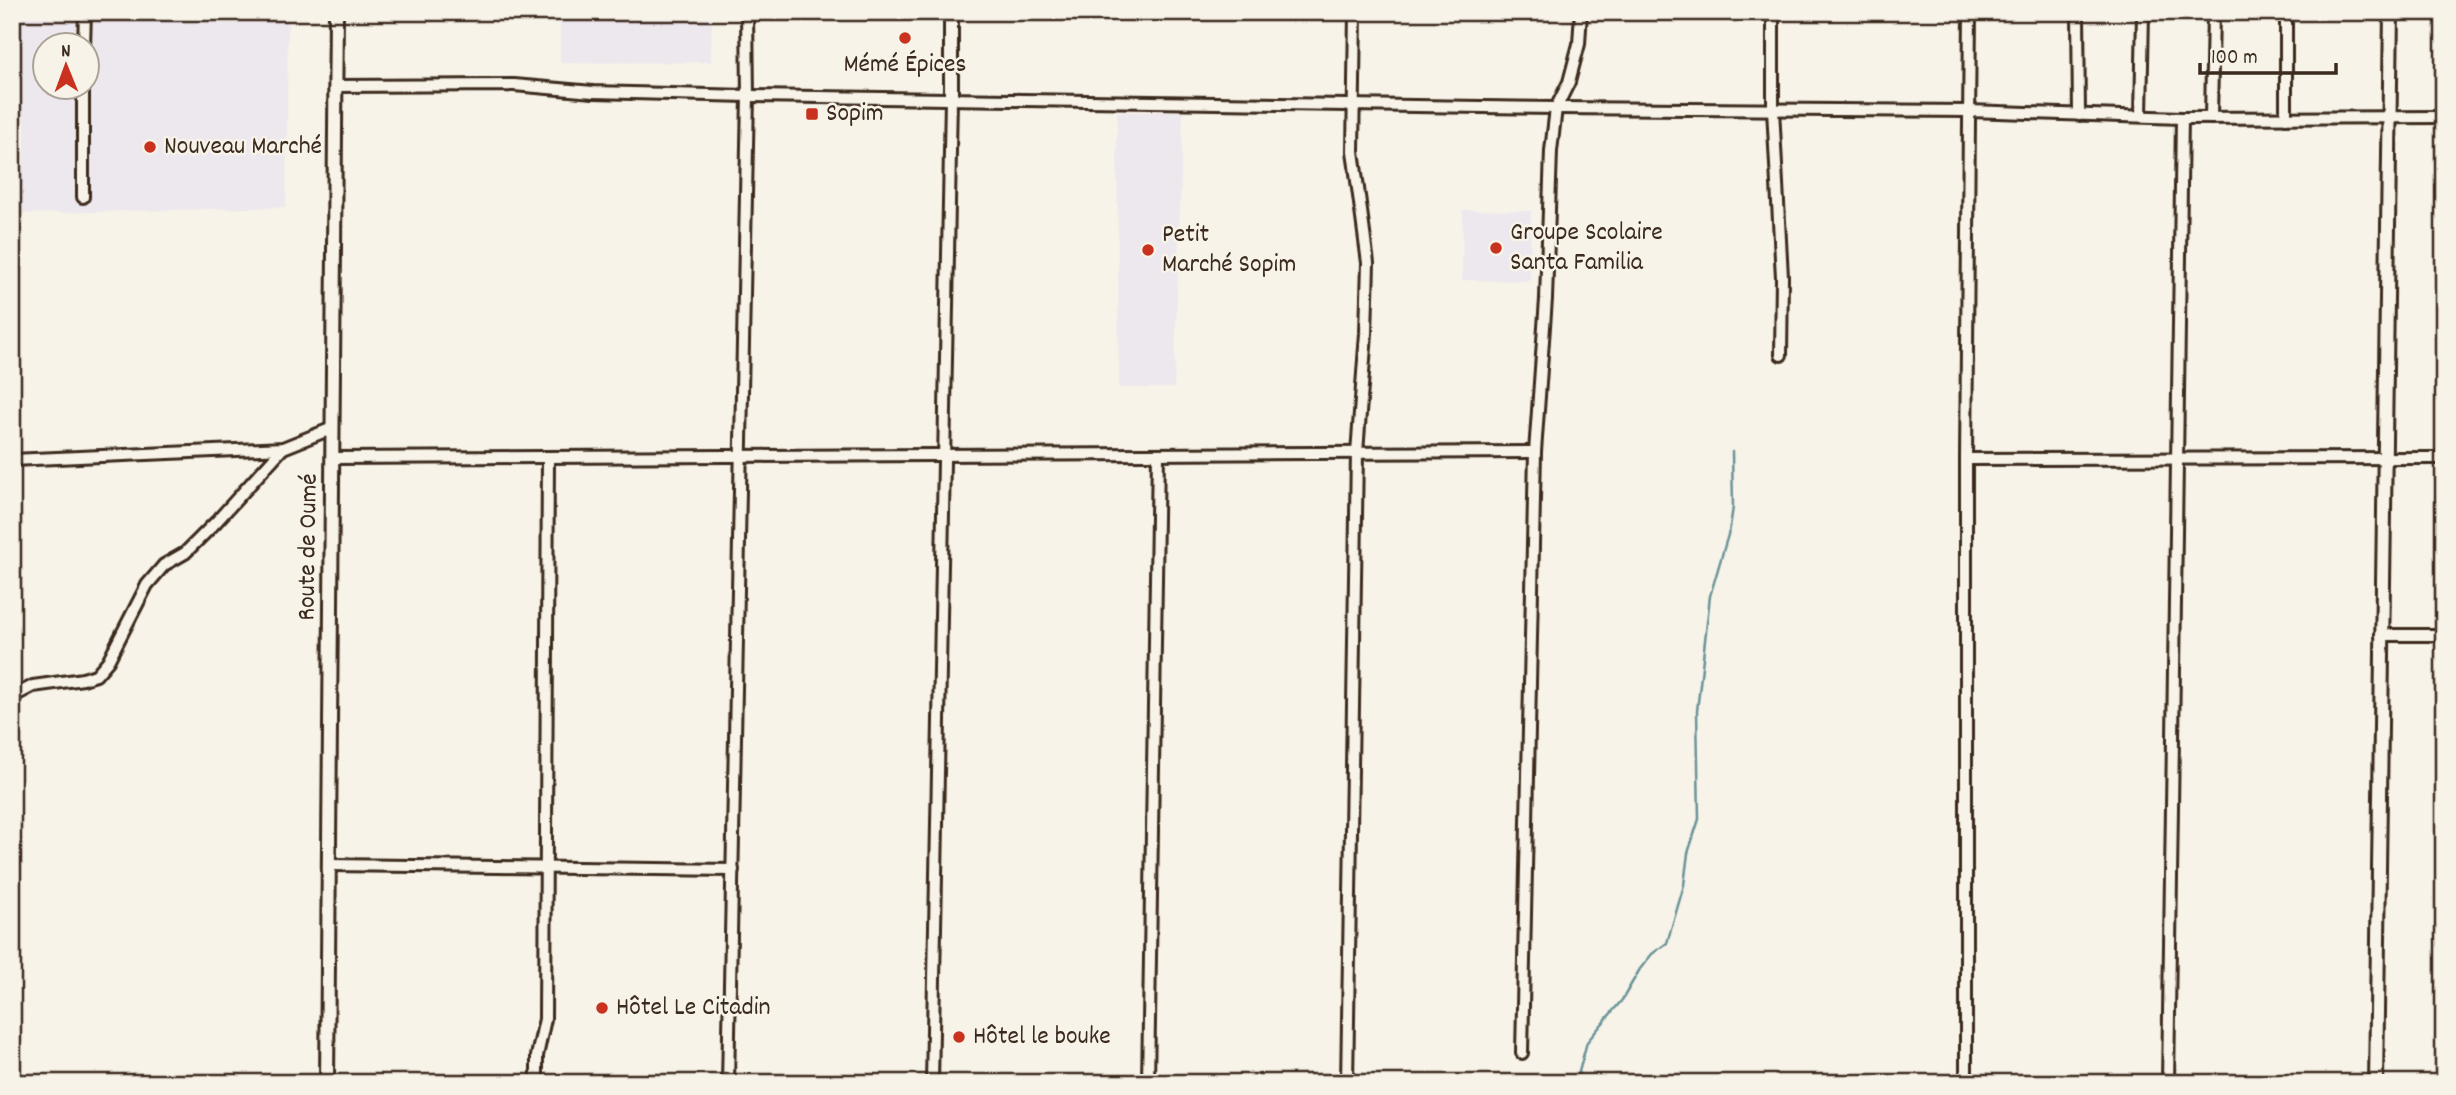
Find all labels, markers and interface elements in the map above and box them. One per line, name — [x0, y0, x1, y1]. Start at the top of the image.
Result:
marker: Mémé Épices — [897, 30, 913, 46]
north arrow — [32, 32, 102, 102]
scale bar — [2200, 32, 2337, 76]
text: N — [61, 39, 71, 66]
text: 100 m — [2211, 44, 2258, 74]
place label: Mémé Épices — [844, 47, 966, 84]
place label: Sopim — [826, 96, 884, 133]
marker: Sopim — [804, 106, 820, 122]
place label: Nouveau Marché — [164, 129, 322, 166]
marker: Nouveau Marché — [142, 139, 158, 155]
place label: Groupe Scolaire Santa Familia — [1510, 215, 1663, 282]
place label: Petit Marché Sopim — [1162, 217, 1296, 284]
marker: Groupe Scolaire Santa Familia — [1488, 240, 1504, 256]
marker: Petit Marché Sopim — [1140, 242, 1156, 258]
street label: Route de Oumé — [289, 473, 329, 621]
place label: Hôtel Le Citadin — [616, 990, 770, 1027]
marker: Hôtel Le Citadin — [594, 1000, 610, 1016]
place label: Hôtel le bouke — [973, 1019, 1111, 1056]
marker: Hôtel le bouke — [951, 1029, 967, 1045]

